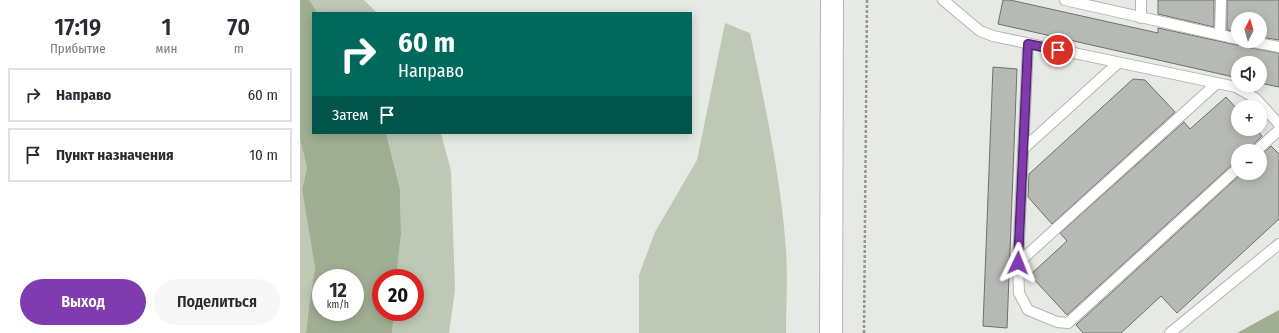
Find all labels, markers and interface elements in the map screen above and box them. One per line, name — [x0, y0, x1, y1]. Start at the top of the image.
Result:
north arrow — [1231, 12, 1267, 48]
map controls — [1231, 12, 1267, 180]
text: 17:19 — [54, 13, 101, 41]
text: 1 — [161, 13, 171, 41]
text: 70 — [227, 13, 250, 41]
text: 60 m — [398, 26, 455, 59]
icon: right — [332, 28, 384, 80]
pin — [1041, 33, 1075, 67]
icon: arrive — [1047, 39, 1069, 61]
text: Прибытие — [50, 41, 106, 56]
text: мин — [156, 41, 177, 56]
text: m — [234, 41, 244, 56]
button: sound — [1231, 56, 1267, 92]
text: Направо — [398, 60, 464, 82]
icon: right — [22, 84, 44, 106]
text: Направо — [56, 86, 111, 104]
text: 60 m — [248, 86, 278, 104]
button: + — [1231, 100, 1267, 136]
icon: arrive — [376, 104, 398, 126]
text: Затем — [332, 106, 368, 124]
icon: arrive — [22, 144, 44, 166]
button: − — [1231, 144, 1267, 180]
text: Пункт назначения — [56, 146, 174, 164]
text: 10 m — [249, 146, 278, 164]
position arrow — [997, 242, 1039, 284]
speed limit sign: 20 — [372, 269, 424, 321]
text: 12 — [329, 278, 347, 302]
button: Выход — [20, 279, 146, 325]
button: Поделиться — [154, 279, 280, 325]
text: km/h — [327, 299, 349, 311]

